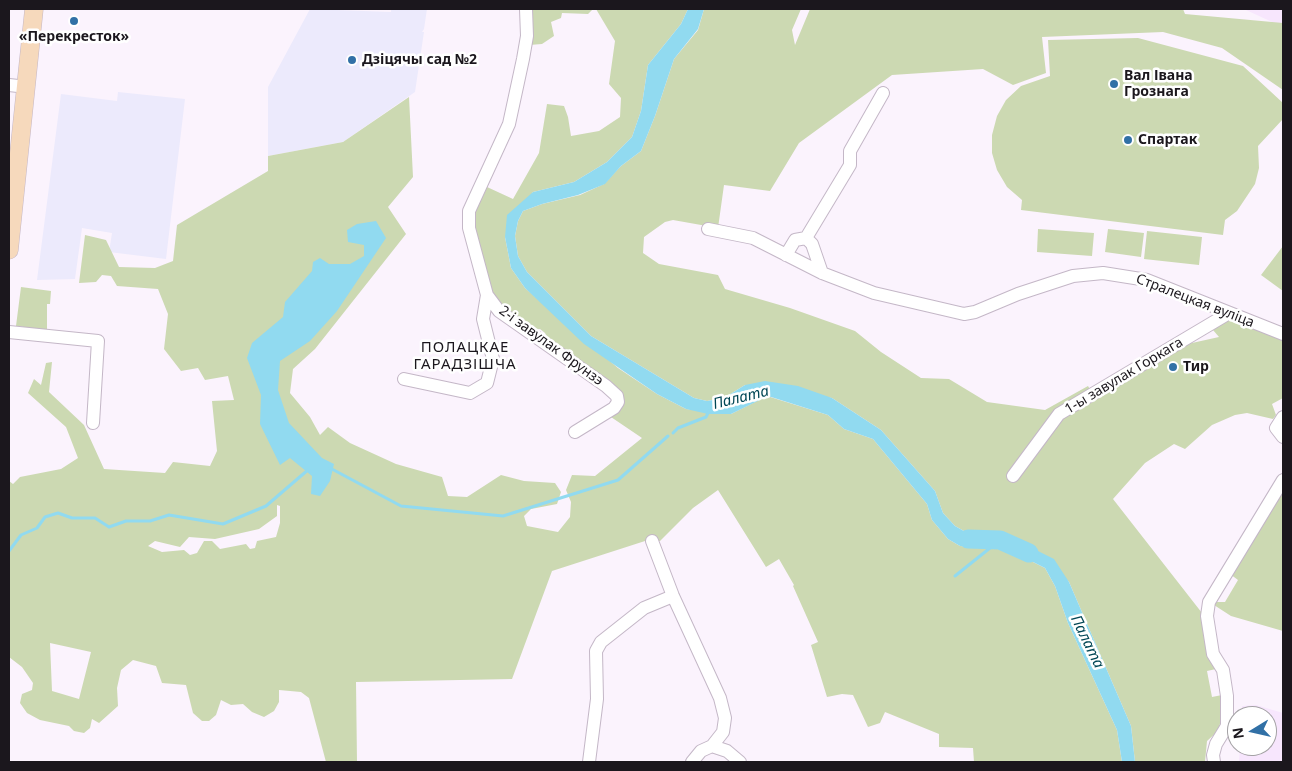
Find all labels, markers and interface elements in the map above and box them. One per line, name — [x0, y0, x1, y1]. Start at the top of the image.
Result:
marker: «Перекресток» — [68, 15, 80, 27]
place label: «Перекресток» — [19, 29, 129, 45]
place label: Дзіцячы сад №2 — [362, 52, 477, 68]
marker: Дзіцячы сад №2 — [346, 54, 358, 66]
place label: Вал Івана Грознага — [1124, 68, 1193, 100]
marker: Вал Івана Грознага — [1108, 78, 1120, 90]
place label: Спартак — [1138, 132, 1197, 148]
marker: Спартак — [1122, 134, 1134, 146]
street label: Стралецкая вуліца — [1134, 271, 1256, 331]
street label: 2-і завулак Фрунзэ — [496, 303, 606, 389]
street label: 1-ы завулак Горкага — [1062, 334, 1186, 418]
district label: ПОЛАЦКАЕ ГАРАДЗІШЧА — [412, 339, 518, 374]
place label: Тир — [1183, 359, 1209, 375]
marker: Тир — [1167, 361, 1179, 373]
water label: Палата — [711, 382, 771, 414]
water label: Палата — [1066, 612, 1108, 672]
north arrow — [1227, 706, 1277, 756]
text: N — [1227, 726, 1248, 740]

